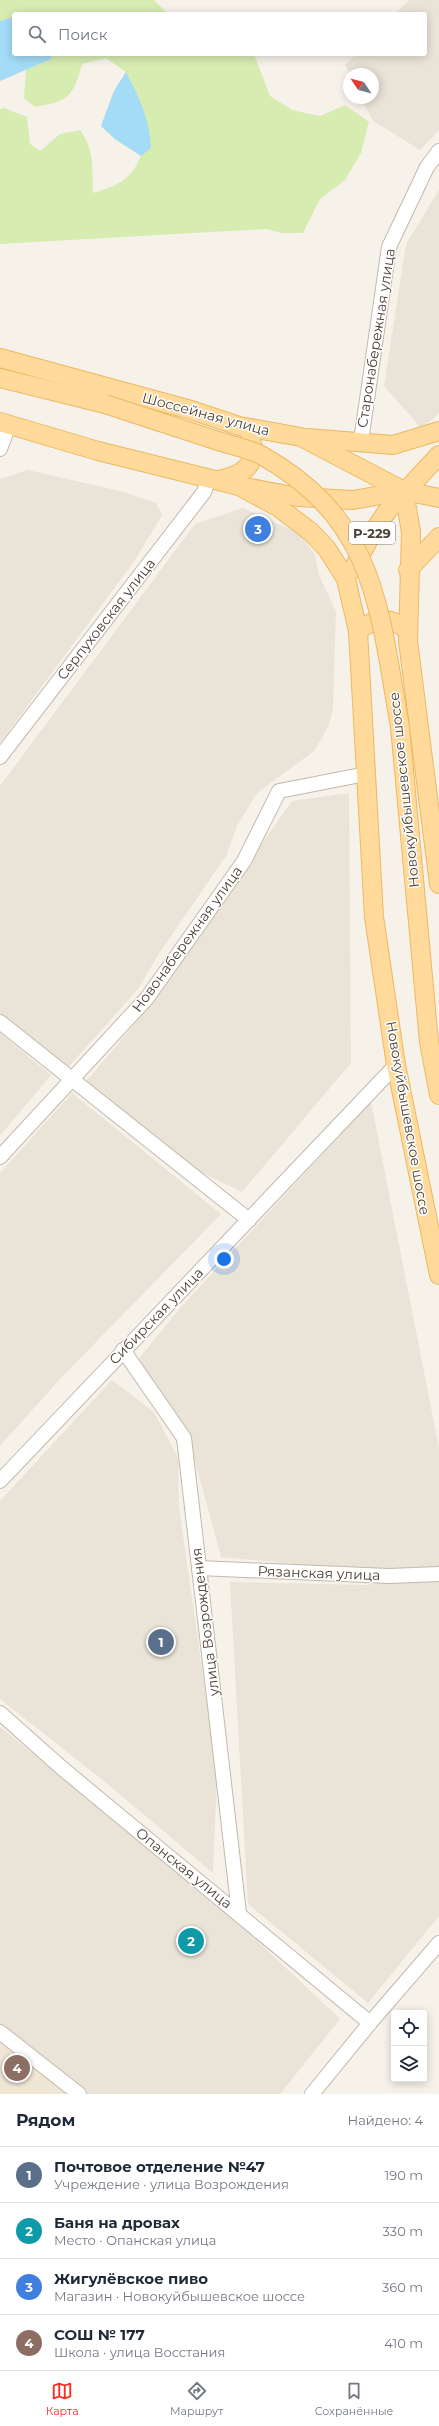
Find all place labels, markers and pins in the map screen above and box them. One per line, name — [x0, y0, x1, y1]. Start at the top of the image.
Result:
pin: 3 — [245, 514, 271, 544]
pin: 1 — [148, 1627, 174, 1657]
pin: 2 — [178, 1926, 204, 1956]
pin: 4 — [4, 2053, 30, 2083]

